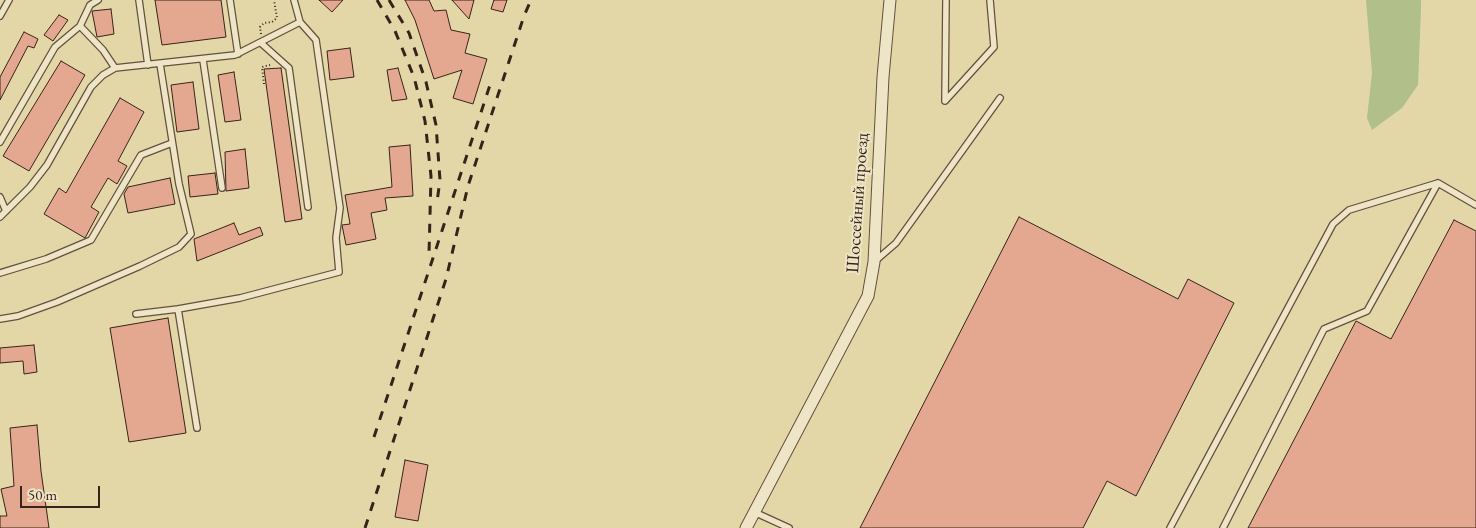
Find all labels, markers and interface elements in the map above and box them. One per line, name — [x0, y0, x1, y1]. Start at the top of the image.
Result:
street label: Шоссейный проезд — [842, 132, 874, 274]
scale bar — [22, 476, 102, 508]
text: 50 m — [28, 485, 57, 504]

